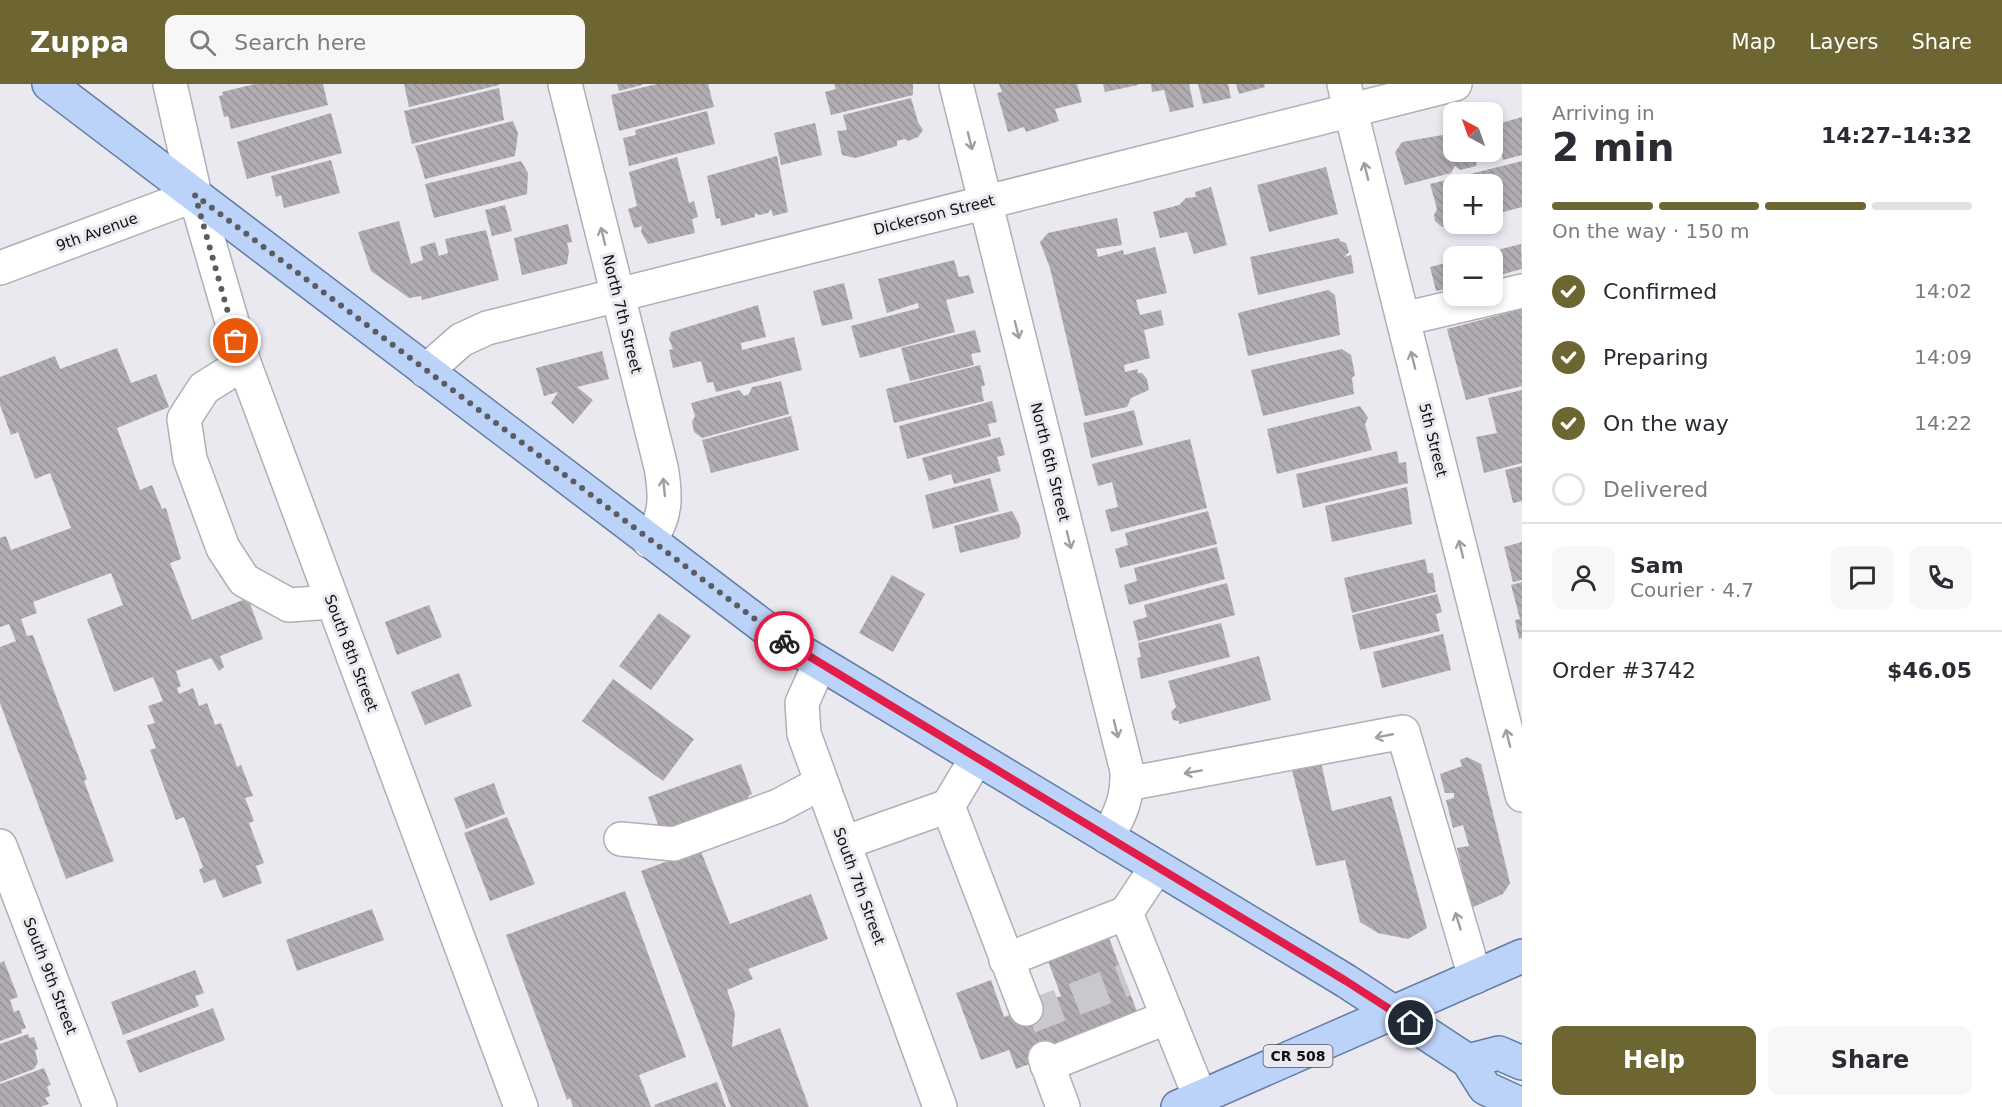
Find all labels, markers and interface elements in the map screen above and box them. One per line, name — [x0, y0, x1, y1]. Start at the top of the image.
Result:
search box — [165, 15, 585, 69]
text: Zuppa — [30, 26, 129, 59]
icon: search — [186, 26, 219, 59]
text: Search here — [234, 30, 366, 55]
text: Map — [1732, 30, 1776, 54]
text: Layers — [1809, 30, 1878, 54]
text: Share — [1911, 30, 1972, 54]
text: Arriving in — [1552, 101, 1655, 125]
north arrow — [1443, 102, 1503, 162]
map controls — [1443, 102, 1503, 306]
text: 14:27–14:32 — [1821, 123, 1972, 148]
text: 2 min — [1552, 125, 1674, 170]
one-way arrow — [965, 131, 977, 150]
one-way arrow — [1359, 162, 1371, 181]
button: + — [1443, 174, 1503, 234]
street label: Dickerson Street — [871, 191, 997, 239]
street label: 9th Avenue — [54, 209, 140, 255]
text: On the way · 150 m — [1552, 219, 1750, 243]
one-way arrow — [596, 227, 608, 246]
button: − — [1443, 246, 1503, 306]
street label: North 7th Street — [599, 253, 646, 375]
icon: check — [1552, 275, 1585, 308]
text: Confirmed — [1603, 279, 1717, 304]
text: 14:02 — [1914, 279, 1972, 303]
pin — [210, 315, 261, 366]
one-way arrow — [1012, 320, 1024, 339]
icon: bag — [219, 324, 252, 357]
icon: check — [1552, 341, 1585, 374]
text: Preparing — [1603, 345, 1709, 370]
text: 14:09 — [1914, 345, 1972, 369]
one-way arrow — [1407, 351, 1419, 370]
street label: North 6th Street — [1027, 401, 1074, 523]
street label: 5th Street — [1415, 401, 1451, 479]
icon: check — [1552, 407, 1585, 440]
text: On the way — [1603, 411, 1729, 436]
text: 14:22 — [1914, 411, 1972, 435]
one-way arrow — [658, 477, 669, 497]
text: Delivered — [1603, 477, 1708, 502]
one-way arrow — [1064, 530, 1076, 549]
one-way arrow — [1454, 540, 1466, 559]
button: person — [1552, 546, 1615, 609]
button: chat — [1831, 546, 1894, 609]
button: phone — [1909, 546, 1972, 609]
text: Sam — [1630, 553, 1684, 578]
text: Courier · 4.7 — [1630, 578, 1754, 602]
street label: South 8th Street — [320, 592, 382, 714]
courier — [754, 611, 814, 671]
icon: bike — [768, 625, 801, 658]
text: Order #3742 — [1552, 658, 1696, 683]
text: $46.05 — [1887, 658, 1972, 683]
one-way arrow — [1111, 719, 1123, 738]
one-way arrow — [1501, 729, 1513, 748]
one-way arrow — [1375, 731, 1394, 742]
one-way arrow — [1183, 767, 1203, 778]
street label: South 7th Street — [829, 825, 889, 947]
one-way arrow — [1452, 912, 1463, 931]
street label: South 9th Street — [19, 915, 81, 1037]
pin — [1385, 997, 1436, 1048]
icon: home — [1394, 1006, 1427, 1039]
button: Help — [1552, 1026, 1756, 1095]
button: Share — [1768, 1026, 1972, 1095]
road number: CR 508 — [1264, 1045, 1332, 1067]

